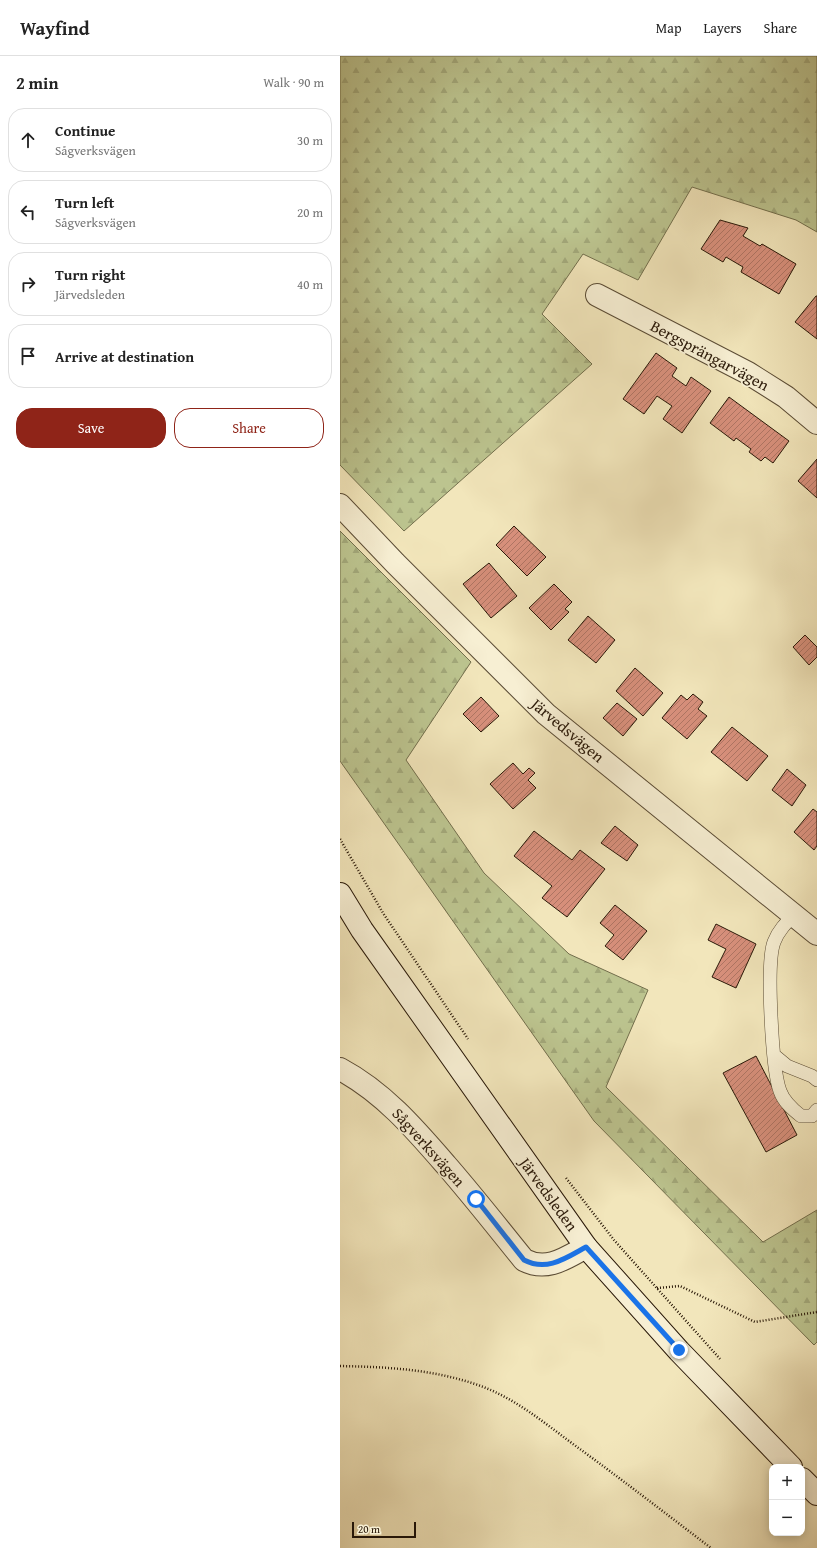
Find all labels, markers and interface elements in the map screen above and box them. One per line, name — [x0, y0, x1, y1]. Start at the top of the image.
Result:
text: Wayfind — [20, 14, 90, 42]
text: Map — [656, 18, 682, 38]
text: Layers — [704, 18, 742, 38]
text: Share — [764, 18, 797, 38]
text: 2 min — [16, 70, 58, 95]
text: Walk · 90 m — [263, 73, 324, 92]
text: Continue — [55, 120, 116, 141]
icon: ahead — [17, 129, 39, 151]
text: 30 m — [297, 131, 323, 150]
text: Sågverksvägen — [55, 141, 136, 160]
text: Turn left — [55, 192, 114, 213]
icon: left — [17, 201, 39, 223]
text: 20 m — [297, 203, 323, 222]
text: Sågverksvägen — [55, 213, 136, 232]
text: Turn right — [55, 264, 126, 285]
icon: right — [17, 273, 39, 295]
text: 40 m — [297, 275, 323, 294]
text: Järvedsleden — [55, 285, 125, 304]
street label: Bergsprängarvägen — [646, 314, 774, 396]
icon: arrive — [17, 345, 39, 367]
text: Arrive at destination — [55, 346, 194, 367]
button: Save — [16, 408, 166, 448]
button: Share — [174, 408, 324, 448]
street label: Järvedsvägen — [525, 691, 610, 768]
street label: Sågverksvägen — [387, 1102, 471, 1192]
street label: Järvedsleden — [513, 1150, 584, 1236]
route start — [467, 1190, 485, 1208]
route end — [670, 1341, 688, 1359]
map controls — [769, 1464, 805, 1536]
button: + — [769, 1464, 805, 1500]
button: − — [769, 1500, 805, 1536]
scale bar — [352, 1520, 416, 1539]
text: 20 m — [358, 1521, 380, 1537]

